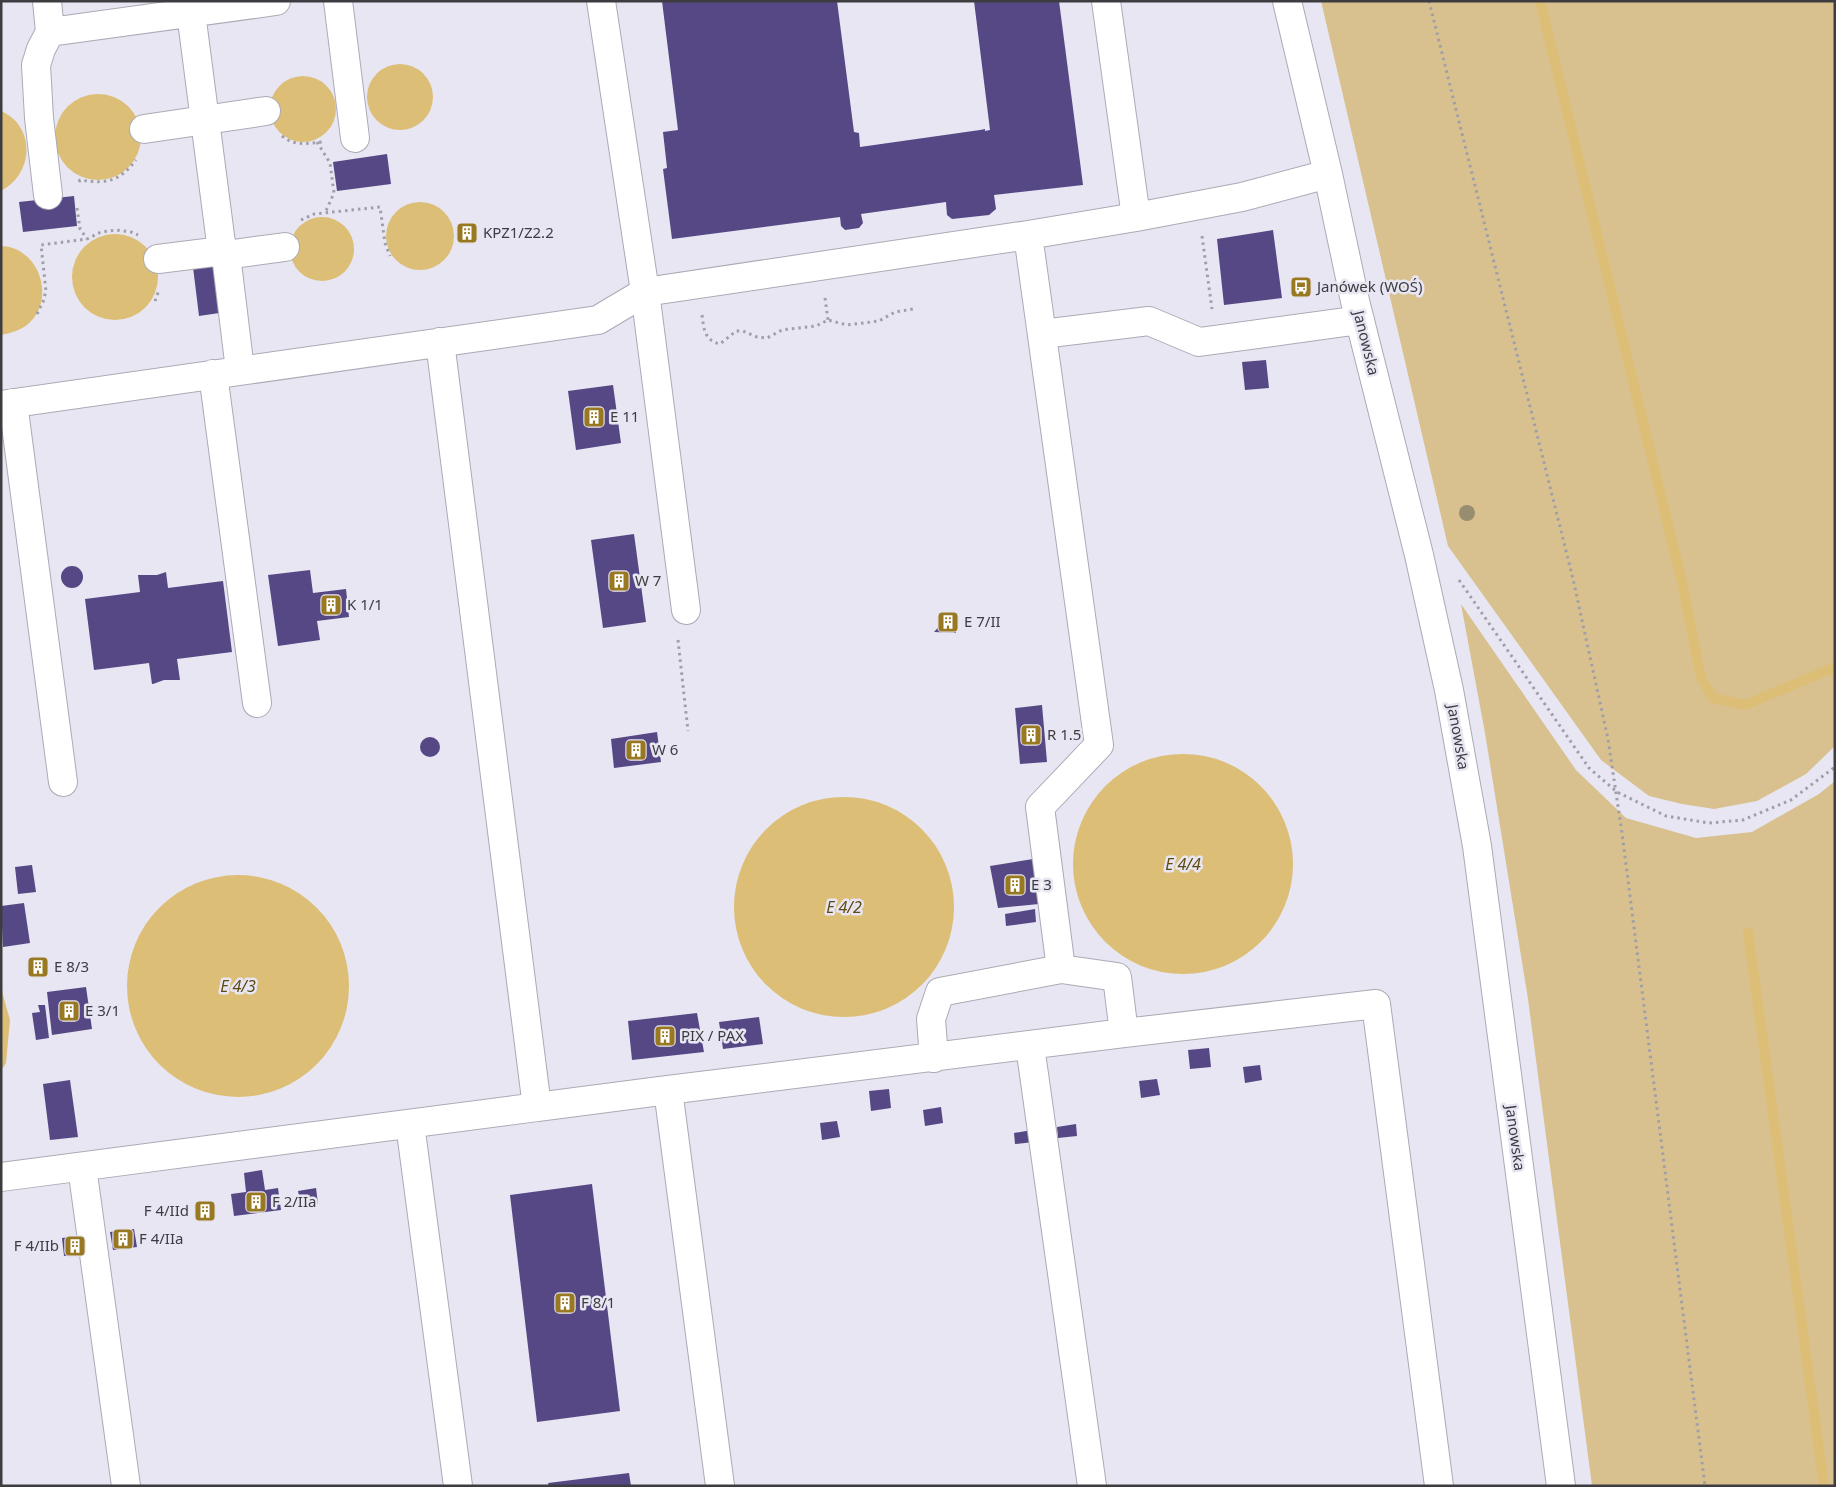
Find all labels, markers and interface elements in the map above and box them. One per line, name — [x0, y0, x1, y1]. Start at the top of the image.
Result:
building icon: KPZ1/Z2.2 — [455, 221, 479, 245]
place label: KPZ1/Z2.2 — [483, 222, 554, 242]
bus stop icon: Janówek (WOŚ) — [1289, 275, 1313, 299]
place label: Janówek (WOŚ) — [1315, 276, 1422, 296]
street label: Janowska — [1349, 306, 1385, 377]
building icon: E 11 — [582, 405, 606, 429]
place label: E 11 — [610, 406, 639, 426]
building icon: W 7 — [607, 569, 631, 593]
place label: W 7 — [635, 570, 661, 590]
building icon: K 1/1 — [319, 593, 343, 617]
place label: K 1/1 — [347, 594, 383, 614]
building icon: E 7/II — [936, 610, 960, 634]
place label: E 7/II — [964, 611, 1001, 631]
street label: Janowska — [1443, 701, 1475, 771]
building icon: R 1.5 — [1019, 723, 1043, 747]
place label: R 1.5 — [1047, 724, 1081, 744]
building icon: W 6 — [624, 738, 648, 762]
place label: W 6 — [652, 739, 678, 759]
water label: E 4/4 — [1165, 853, 1201, 875]
building icon: E 3 — [1003, 873, 1027, 897]
place label: E 3 — [1031, 874, 1052, 894]
water label: E 4/2 — [826, 896, 862, 918]
building icon: E 8/3 — [26, 955, 50, 979]
place label: E 8/3 — [54, 956, 89, 976]
water label: E 4/3 — [220, 975, 256, 997]
building icon: E 3/1 — [57, 999, 81, 1023]
place label: E 3/1 — [85, 1000, 120, 1020]
building icon: PIX / PAX — [653, 1024, 677, 1048]
place label: PIX / PAX — [681, 1025, 744, 1045]
street label: Janowska — [1501, 1102, 1530, 1172]
building icon: F 2/IIa — [244, 1190, 268, 1214]
place label: F 2/IIa — [272, 1191, 316, 1211]
building icon: F 4/IId — [193, 1199, 217, 1223]
place label: F 4/IId — [144, 1200, 189, 1220]
building icon: F 4/IIa — [111, 1227, 135, 1251]
place label: F 4/IIa — [139, 1228, 183, 1248]
building icon: F 4/IIb — [63, 1234, 87, 1258]
place label: F 4/IIb — [14, 1235, 59, 1255]
building icon: F 8/1 — [553, 1291, 577, 1315]
place label: F 8/1 — [581, 1292, 615, 1312]

